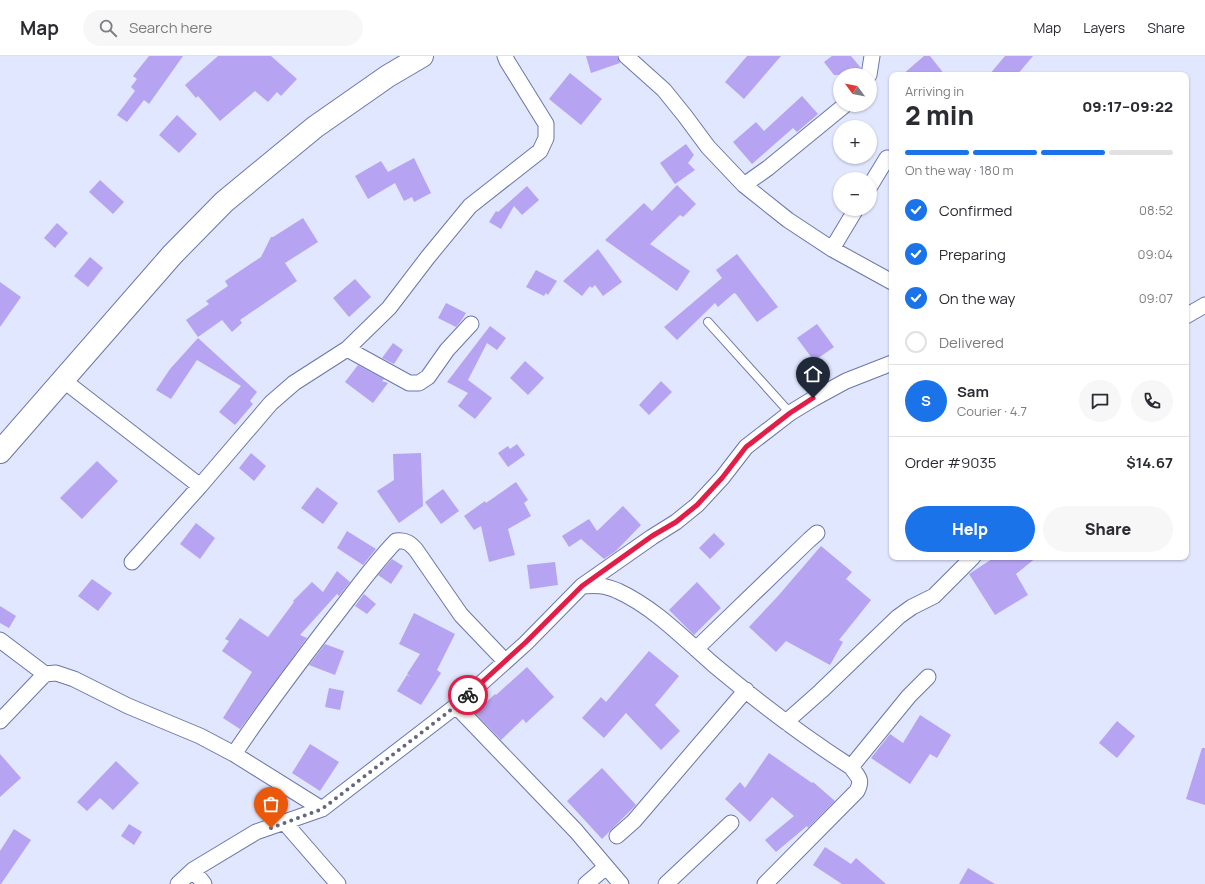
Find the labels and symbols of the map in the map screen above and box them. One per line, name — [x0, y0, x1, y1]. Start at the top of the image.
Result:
north arrow — [833, 68, 877, 112]
pin — [796, 357, 830, 398]
courier — [448, 675, 488, 715]
pin — [254, 787, 288, 828]

